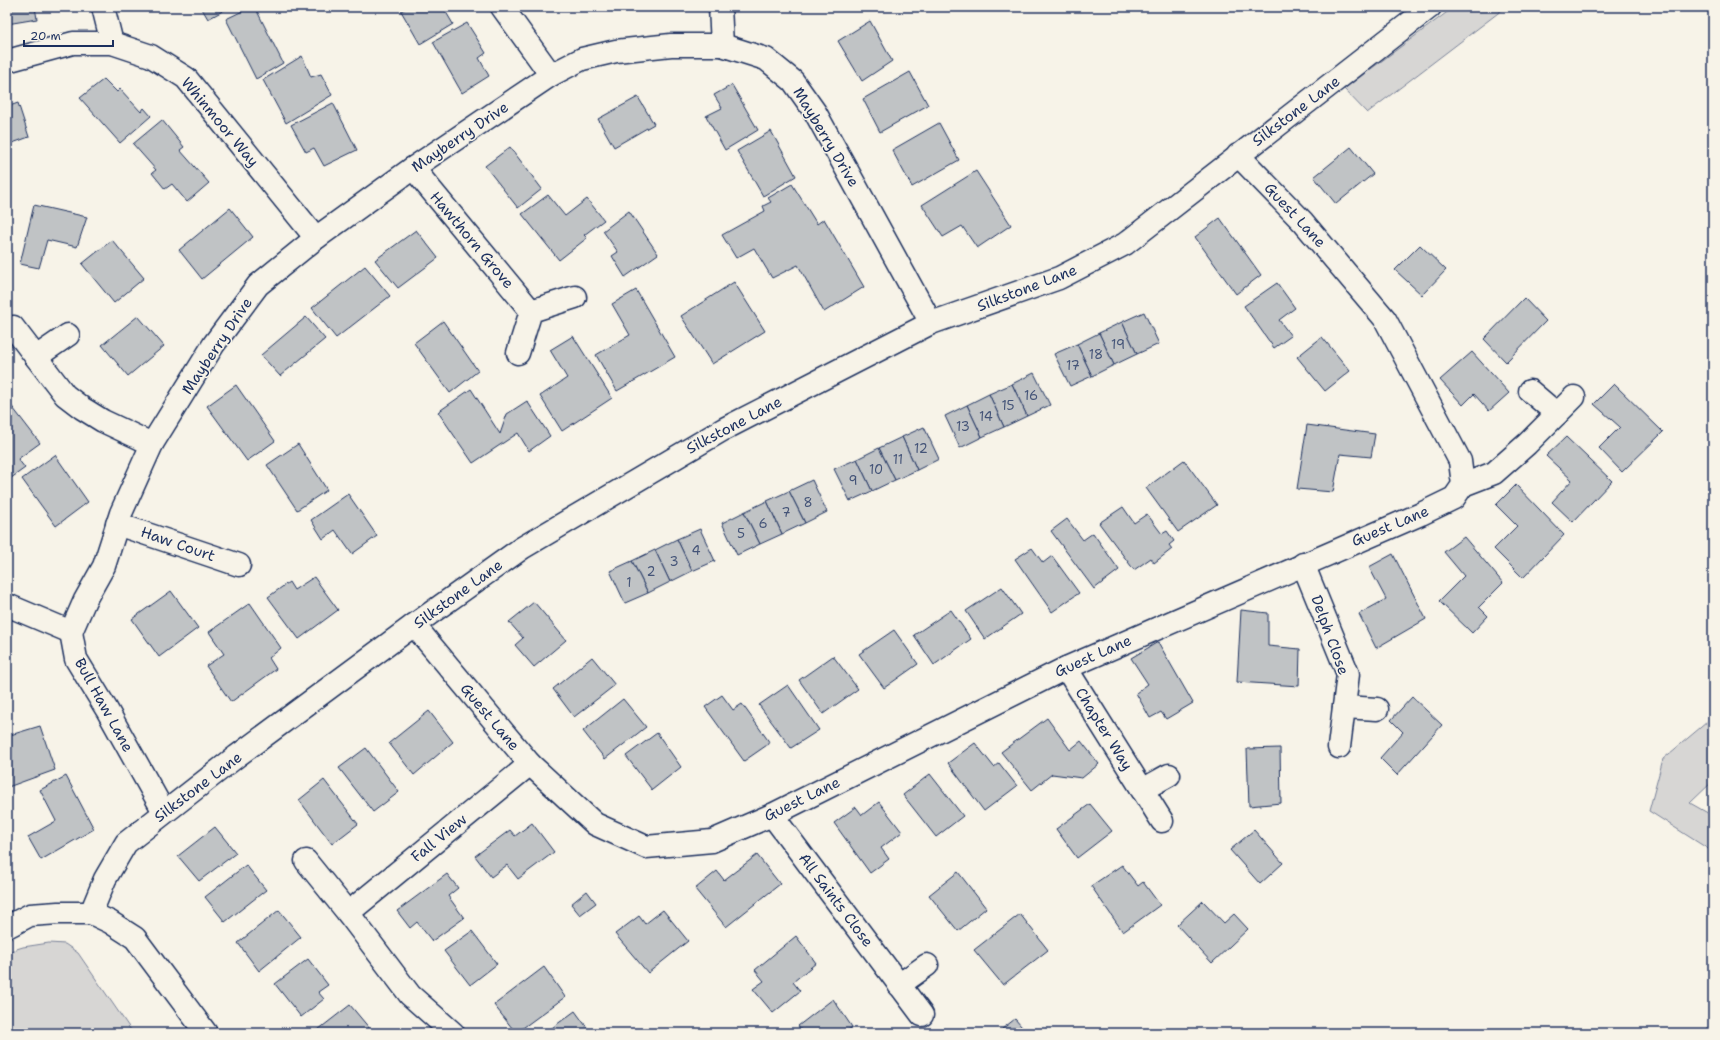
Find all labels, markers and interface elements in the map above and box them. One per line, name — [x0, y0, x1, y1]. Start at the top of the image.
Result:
scale bar — [24, 22, 113, 48]
text: 20 m — [30, 28, 61, 44]
street label: Silkstone Lane — [1248, 71, 1344, 151]
street label: Whinmoor Way — [177, 73, 263, 171]
street label: Mayberry Drive — [788, 83, 864, 191]
street label: Mayberry Drive — [408, 97, 512, 177]
street label: Guest Lane — [1260, 178, 1330, 252]
street label: Hawthorn Grove — [425, 187, 519, 293]
street label: Silkstone Lane — [974, 260, 1080, 316]
street label: Mayberry Drive — [177, 294, 257, 398]
house number: 19 — [1111, 336, 1125, 353]
house number: 18 — [1089, 346, 1103, 363]
house number: 17 — [1066, 357, 1080, 374]
house number: 16 — [1024, 387, 1038, 404]
street label: Silkstone Lane — [683, 391, 785, 459]
house number: 15 — [1001, 397, 1015, 414]
house number: 14 — [979, 408, 993, 425]
house number: 13 — [956, 418, 970, 435]
house number: 12 — [914, 440, 928, 457]
house number: 11 — [893, 451, 903, 468]
house number: 10 — [869, 461, 883, 478]
house number: 9 — [848, 472, 858, 489]
house number: 8 — [803, 494, 813, 511]
street label: Guest Lane — [1348, 501, 1432, 551]
house number: 7 — [781, 504, 791, 521]
house number: 6 — [758, 515, 768, 532]
street label: Haw Court — [138, 522, 218, 566]
house number: 5 — [737, 525, 745, 542]
house number: 4 — [691, 542, 701, 559]
house number: 3 — [669, 553, 679, 570]
street label: Silkstone Lane — [409, 555, 507, 633]
house number: 2 — [646, 563, 656, 580]
house number: 1 — [626, 574, 632, 591]
street label: Delph Close — [1306, 592, 1354, 678]
street label: Guest Lane — [1051, 630, 1135, 682]
street label: Bull Haw Lane — [70, 654, 138, 756]
street label: Guest Lane — [456, 679, 524, 755]
street label: Chapter Way — [1071, 684, 1137, 774]
street label: Silkstone Lane — [150, 747, 246, 827]
street label: Guest Lane — [761, 772, 843, 826]
street label: Fall View — [407, 809, 471, 867]
street label: All Saints Close — [794, 849, 878, 951]

